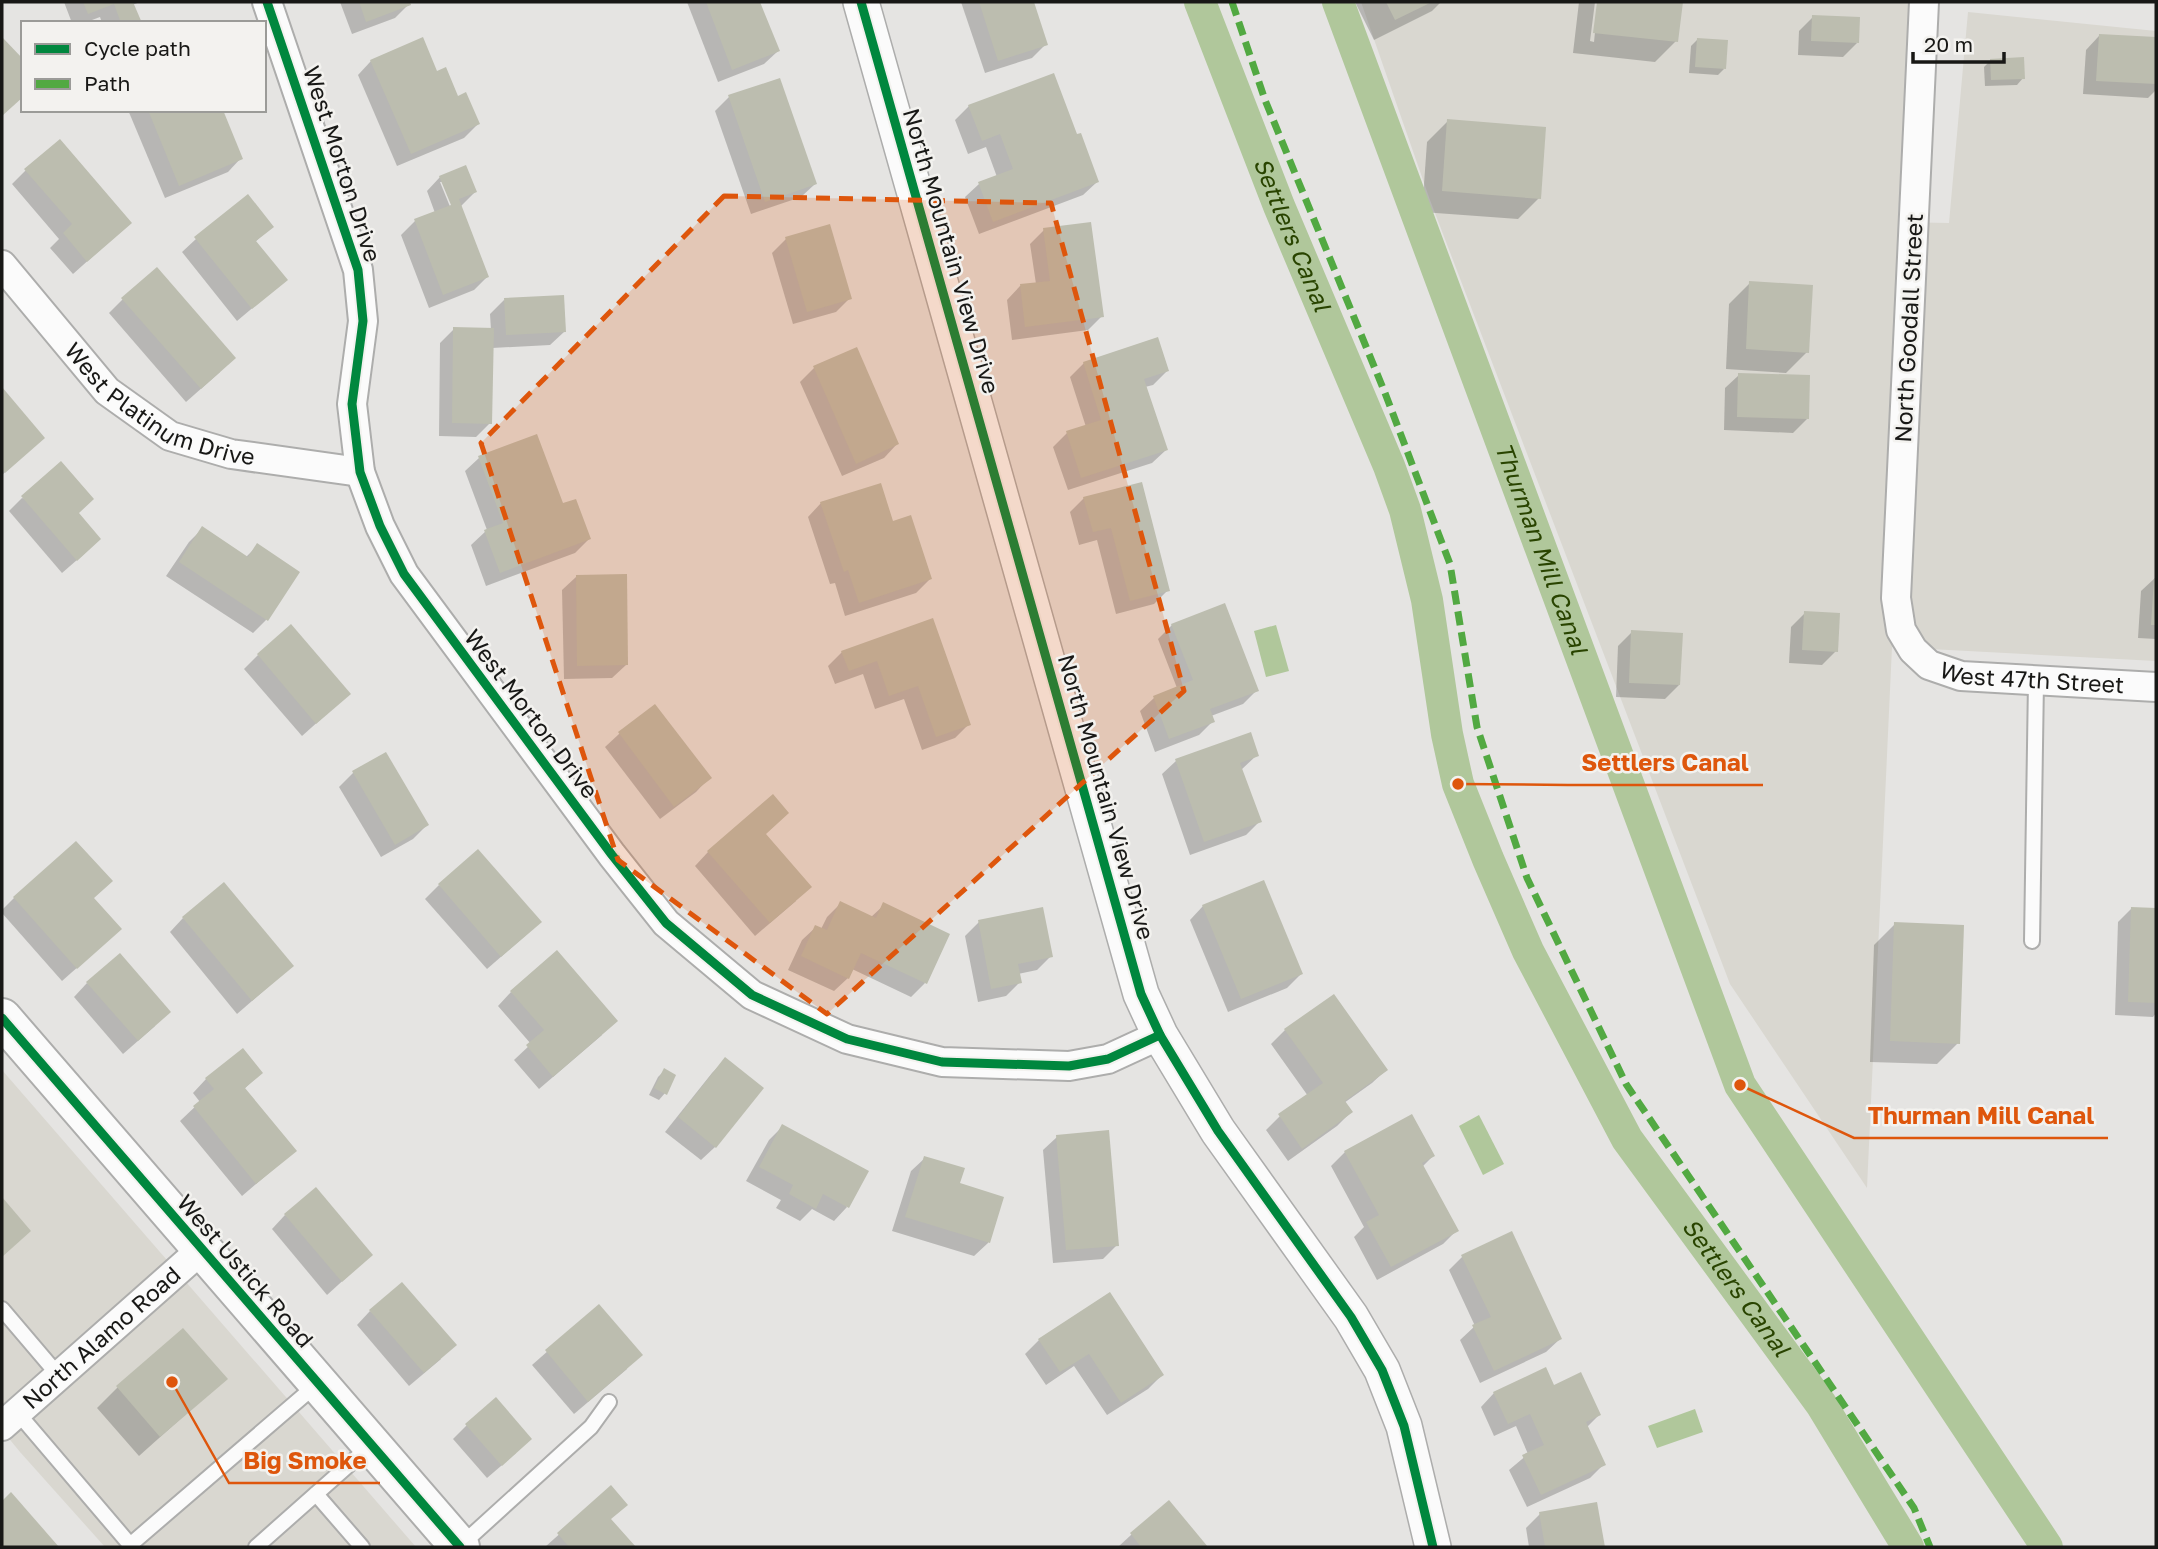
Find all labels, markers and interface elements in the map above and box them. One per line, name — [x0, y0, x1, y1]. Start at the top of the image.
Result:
legend — [21, 21, 266, 112]
scale bar — [1913, 21, 2004, 65]
text: 20 m — [1924, 31, 1973, 57]
text: Cycle path — [84, 35, 191, 61]
street label: West Morton Drive — [298, 62, 388, 265]
text: Path — [84, 70, 131, 96]
street label: North Mountain View Drive — [898, 105, 1006, 397]
water label: Settlers Canal — [1249, 153, 1338, 316]
street label: North Goodall Street — [1888, 213, 1928, 443]
street label: West Platinum Drive — [59, 336, 257, 470]
water label: Thurman Mill Canal — [1490, 438, 1595, 659]
street label: West Morton Drive — [459, 623, 605, 804]
street label: North Mountain View Drive — [1053, 651, 1161, 943]
street label: West 47th Street — [1936, 655, 2125, 698]
callout: Settlers Canal — [1568, 740, 1763, 785]
text: Settlers Canal — [1581, 747, 1749, 776]
callout: Thurman Mill Canal — [1854, 1093, 2108, 1138]
text: Thurman Mill Canal — [1868, 1100, 2094, 1129]
street label: West Ustick Road — [172, 1188, 320, 1353]
water label: Settlers Canal — [1677, 1212, 1798, 1362]
street label: North Alamo Road — [16, 1260, 186, 1414]
callout: Big Smoke — [229, 1438, 380, 1483]
text: Big Smoke — [243, 1445, 367, 1474]

